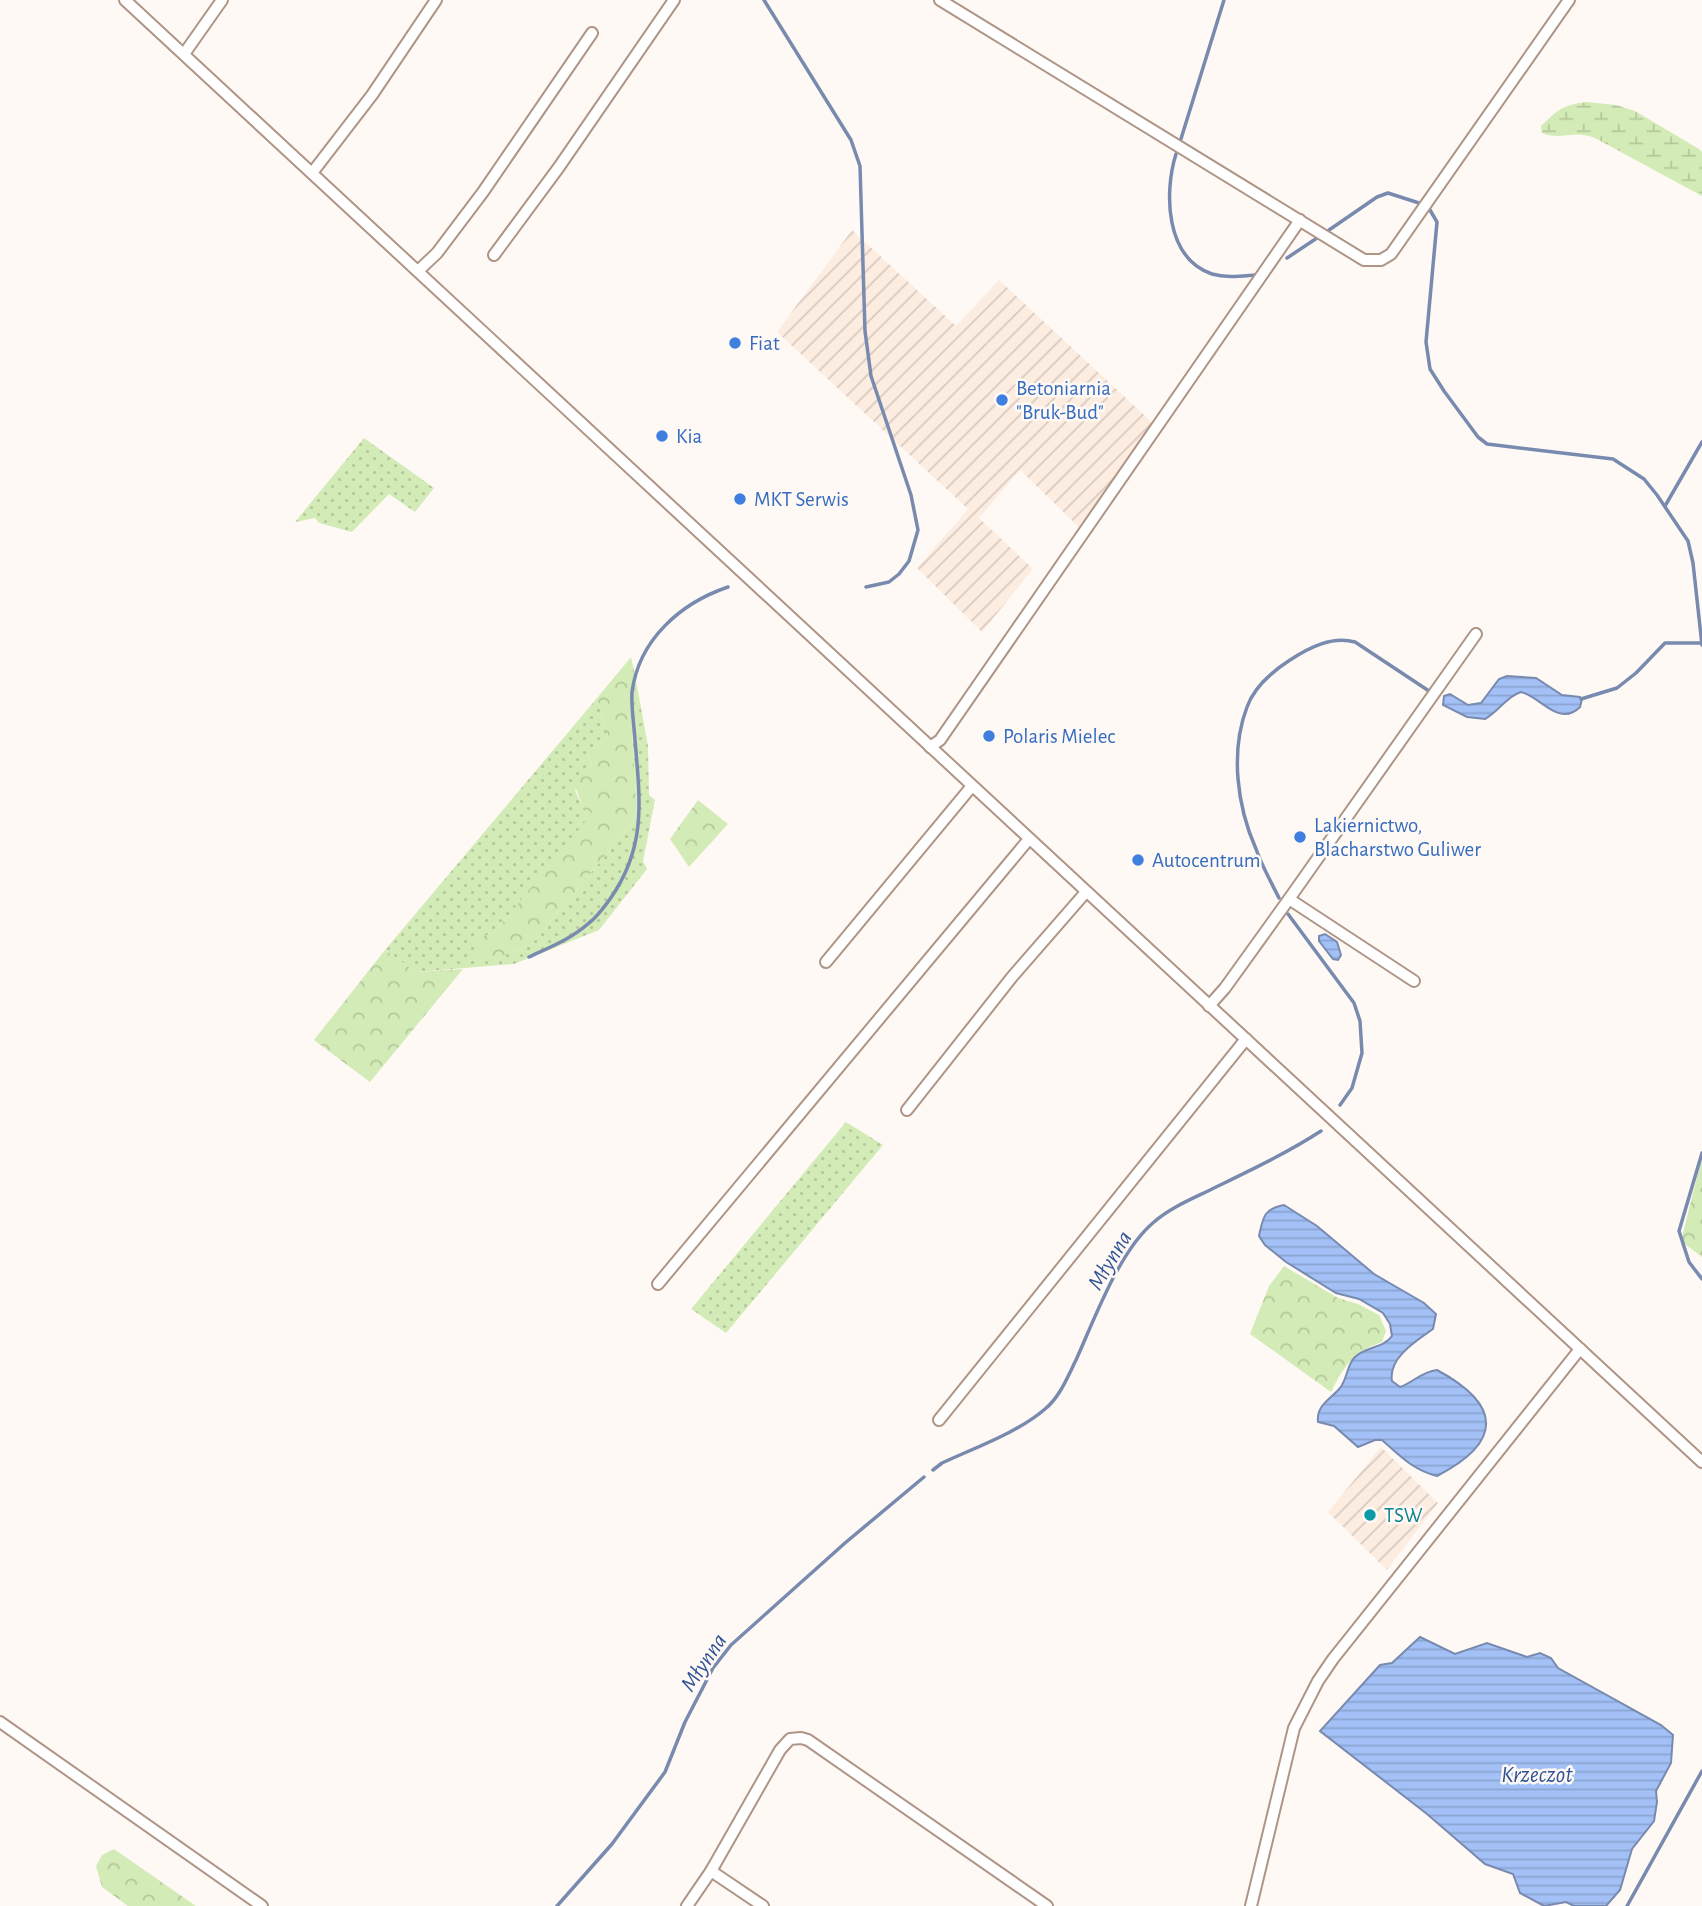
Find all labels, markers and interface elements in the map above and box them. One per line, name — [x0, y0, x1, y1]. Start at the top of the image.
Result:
place label: Fiat — [749, 333, 780, 354]
marker: Fiat — [727, 335, 743, 351]
place label: Betoniarnia "Bruk-Bud" — [1016, 378, 1111, 423]
marker: Betoniarnia "Bruk-Bud" — [994, 392, 1010, 408]
place label: Kia — [676, 426, 703, 447]
marker: Kia — [654, 428, 670, 444]
place label: MKT Serwis — [754, 489, 849, 510]
marker: MKT Serwis — [732, 491, 748, 507]
place label: Polaris Mielec — [1003, 726, 1115, 747]
marker: Polaris Mielec — [981, 728, 997, 744]
place label: Lakiernictwo, Blacharstwo Guliwer — [1314, 815, 1481, 860]
marker: Lakiernictwo, Blacharstwo Guliwer — [1292, 829, 1308, 845]
place label: Autocentrum — [1152, 850, 1261, 871]
marker: Autocentrum — [1130, 852, 1146, 868]
water label: Młynna — [1084, 1227, 1137, 1294]
place label: TSW — [1384, 1505, 1423, 1526]
marker: TSW — [1362, 1507, 1378, 1523]
water label: Młynna — [677, 1630, 732, 1696]
water label: Krzeczot — [1501, 1764, 1573, 1787]

